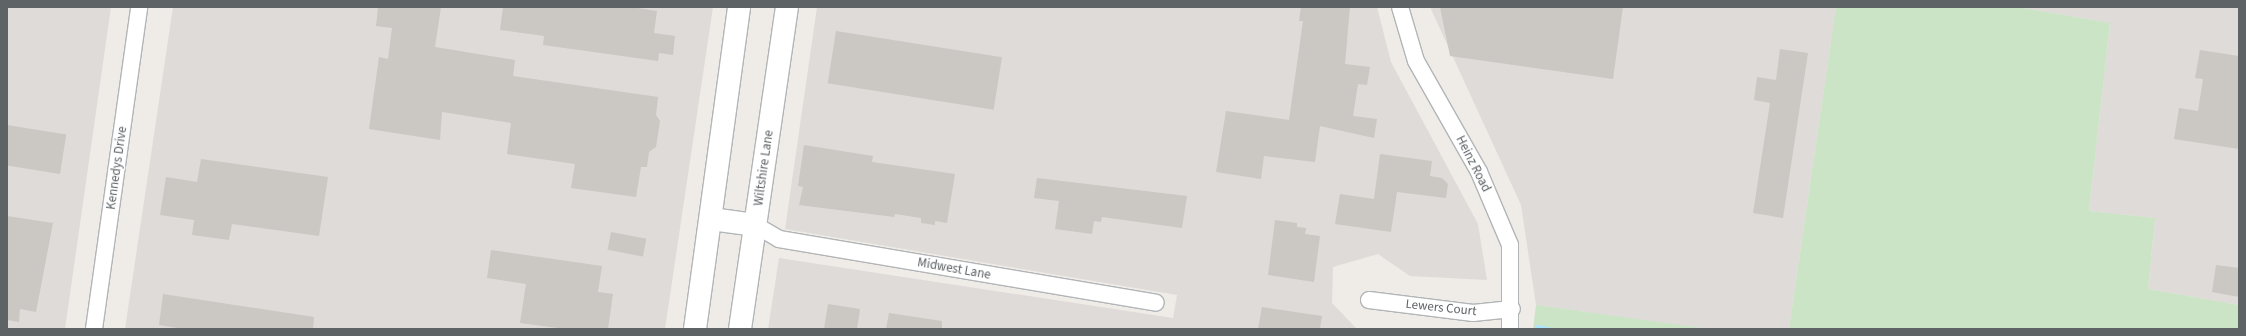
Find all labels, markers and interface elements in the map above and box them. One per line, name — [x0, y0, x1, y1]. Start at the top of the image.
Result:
street label: Kennedys Drive — [103, 125, 131, 211]
street label: Wiltshire Lane — [751, 129, 777, 207]
street label: Heinz Road — [1452, 133, 1494, 195]
street label: Midwest Lane — [916, 255, 992, 283]
street label: Lewers Court — [1405, 297, 1477, 319]

